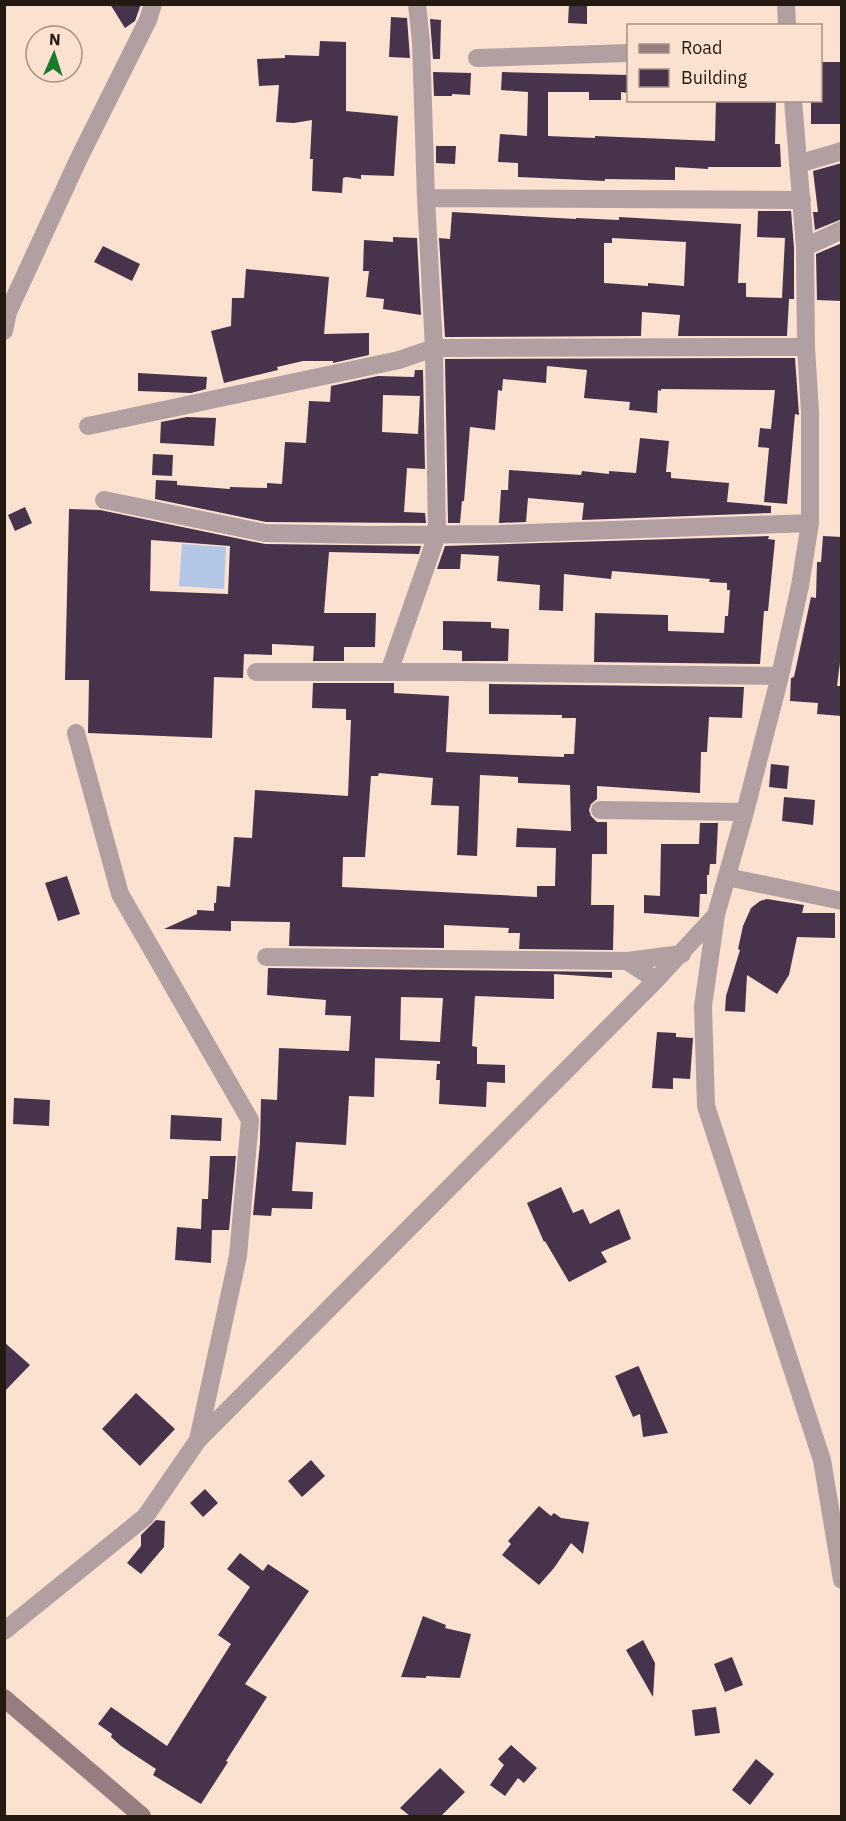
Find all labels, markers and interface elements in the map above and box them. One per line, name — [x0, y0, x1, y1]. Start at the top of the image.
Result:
north arrow — [24, 24, 84, 84]
legend — [627, 24, 822, 102]
text: N — [48, 29, 61, 49]
text: Road — [681, 36, 722, 59]
text: Building — [681, 66, 748, 89]

